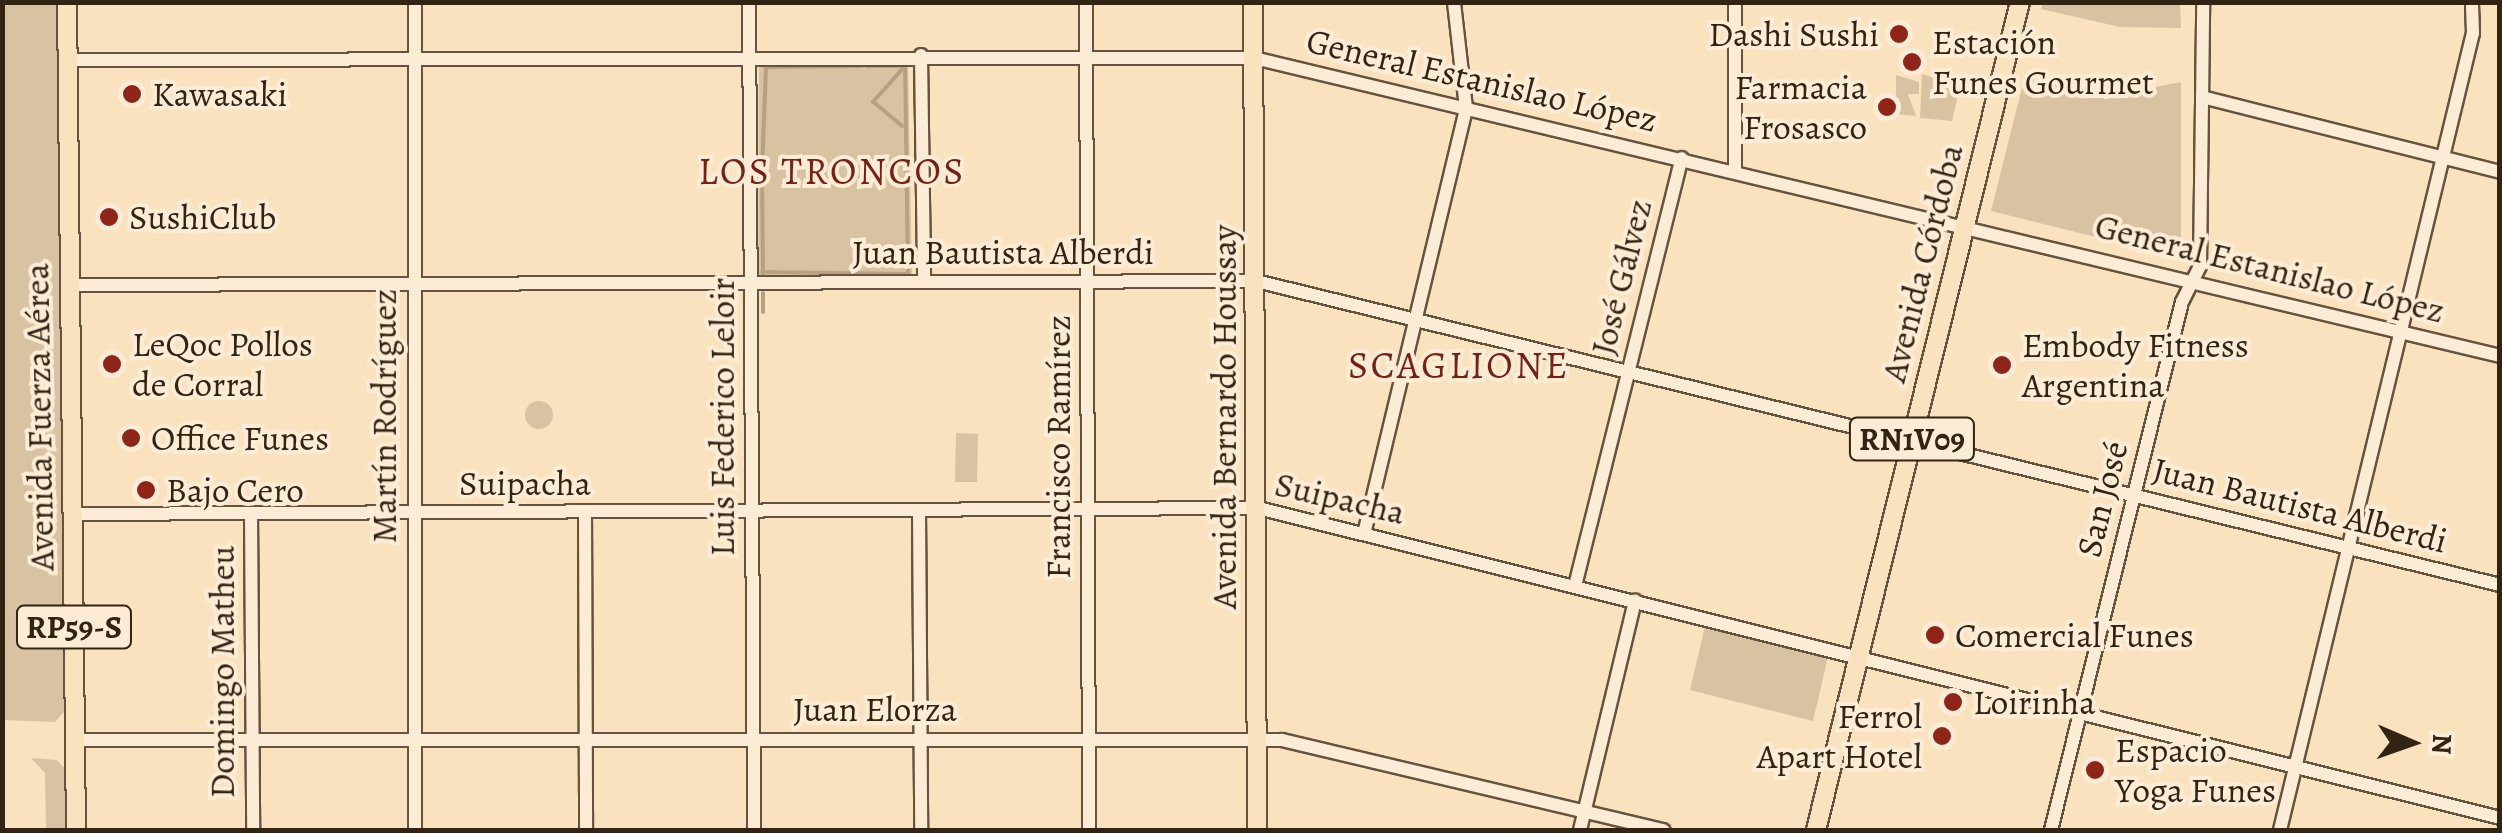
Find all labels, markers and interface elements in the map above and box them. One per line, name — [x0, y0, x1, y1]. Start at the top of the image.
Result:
place label: Dashi Sushi — [1708, 13, 1879, 55]
street label: General Estanislao López — [1303, 19, 1661, 141]
place label: Estación Funes Gourmet — [1932, 21, 2153, 103]
marker: Dashi Sushi — [1888, 23, 1910, 45]
marker: Estación Funes Gourmet — [1901, 51, 1923, 73]
place label: Farmacia Frosasco — [1734, 66, 1867, 148]
place label: Kawasaki — [152, 73, 287, 115]
marker: Kawasaki — [121, 83, 143, 105]
marker: Farmacia Frosasco — [1876, 96, 1898, 118]
street label: Avenida Córdoba — [1872, 140, 1972, 386]
district label: LOS TRONCOS — [698, 149, 966, 195]
street label: José Gálvez — [1581, 195, 1661, 359]
place label: SushiClub — [129, 196, 276, 238]
street label: General Estanislao López — [2091, 204, 2449, 332]
marker: SushiClub — [98, 206, 120, 228]
street label: Avenida Bernardo Houssay — [1203, 225, 1245, 609]
street label: Juan Bautista Alberdi — [852, 231, 1154, 273]
street label: Avenida Fuerza Aérea — [15, 263, 63, 571]
street label: Luis Federico Leloir — [701, 278, 743, 556]
street label: Martín Rodríguez — [363, 289, 405, 543]
street label: Francisco Ramírez — [1037, 315, 1079, 579]
place label: LeQoc Pollos de Corral — [132, 323, 313, 405]
place label: Embody Fitness Argentina — [2022, 324, 2249, 406]
district label: SCAGLIONE — [1348, 343, 1570, 389]
marker: LeQoc Pollos de Corral — [101, 353, 123, 375]
marker: Embody Fitness Argentina — [1991, 354, 2013, 376]
road number: RN1V09 — [1847, 412, 1977, 466]
place label: Office Funes — [151, 417, 329, 459]
marker: Office Funes — [120, 427, 142, 449]
street label: San José — [2067, 437, 2137, 561]
street label: Juan Bautista Alberdi — [2149, 448, 2451, 562]
street label: Suipacha — [459, 462, 591, 504]
street label: Suipacha — [1271, 463, 1409, 533]
place label: Bajo Cero — [166, 469, 304, 511]
marker: Bajo Cero — [135, 479, 157, 501]
street label: Domingo Matheu — [201, 546, 243, 798]
road number: RP59-S — [14, 600, 134, 654]
place label: Comercial Funes — [1955, 614, 2194, 656]
marker: Comercial Funes — [1924, 624, 1946, 646]
place label: Loirinha — [1973, 681, 2095, 723]
street label: Juan Elorza — [793, 688, 957, 730]
marker: Loirinha — [1942, 691, 1964, 713]
north arrow — [2362, 693, 2462, 793]
place label: Ferrol Apart Hotel — [1757, 695, 1922, 777]
marker: Ferrol Apart Hotel — [1931, 725, 1953, 747]
place label: Espacio Yoga Funes — [2115, 729, 2276, 811]
text: N — [2423, 733, 2461, 755]
marker: Espacio Yoga Funes — [2084, 759, 2106, 781]

